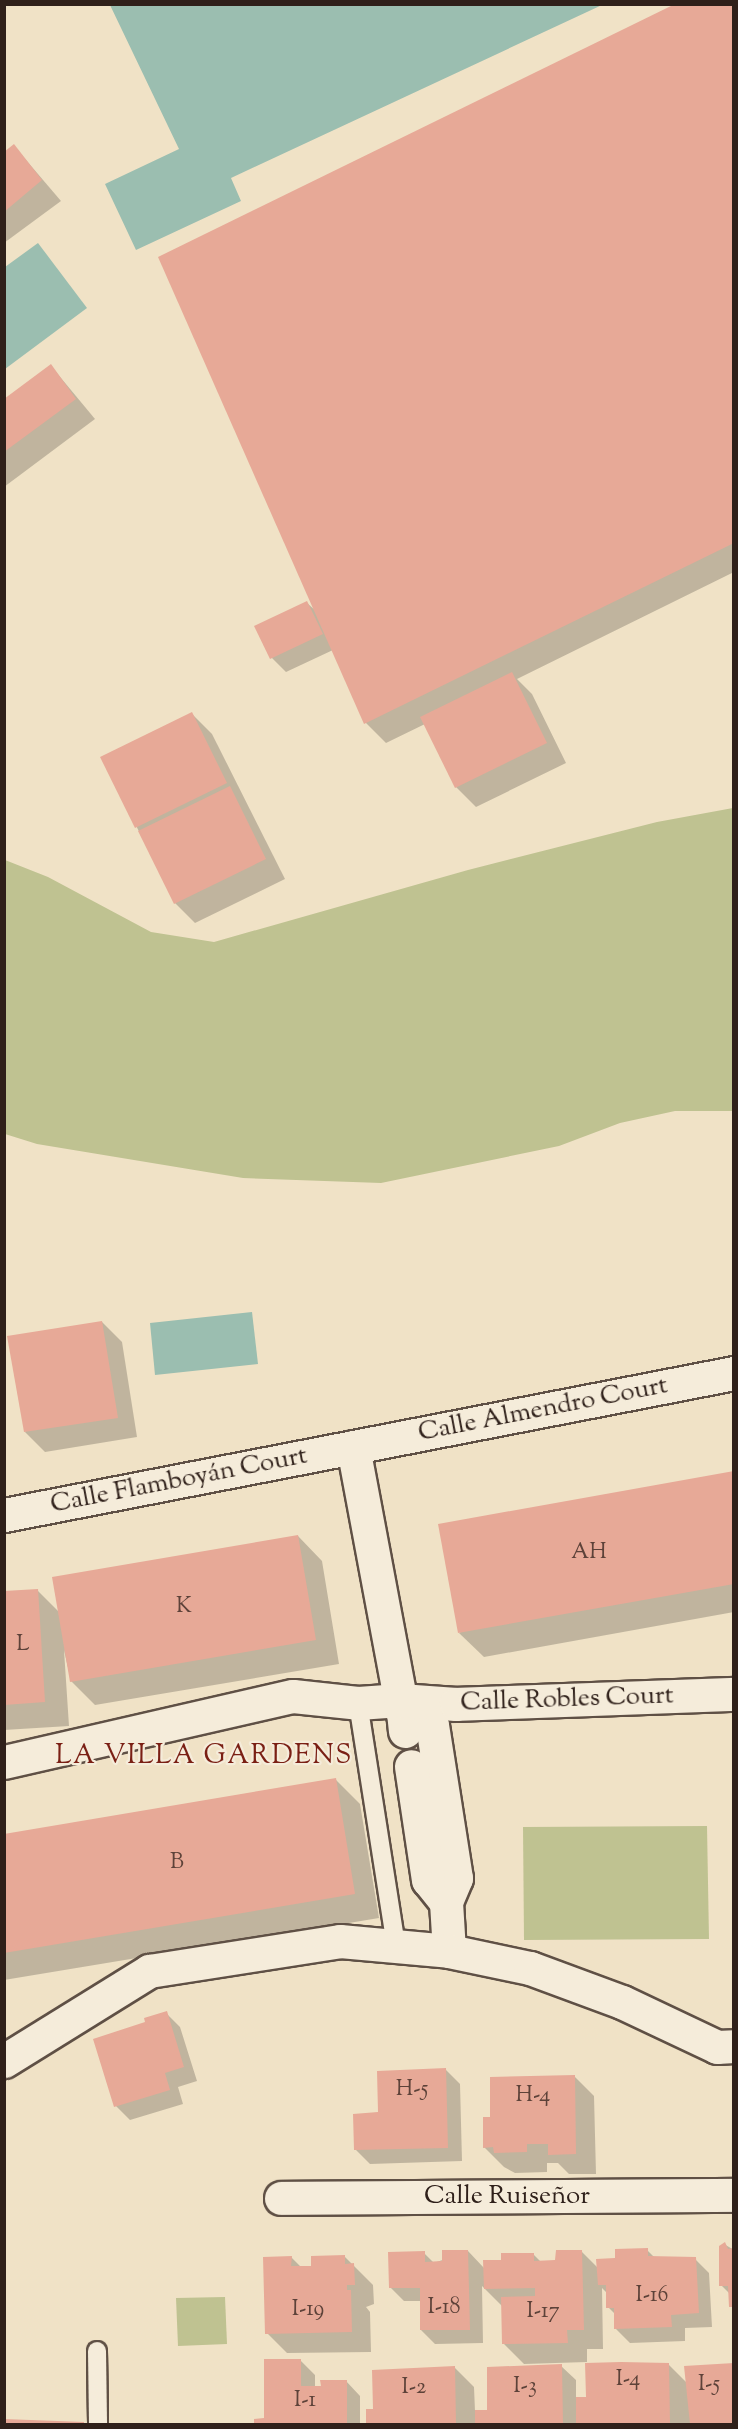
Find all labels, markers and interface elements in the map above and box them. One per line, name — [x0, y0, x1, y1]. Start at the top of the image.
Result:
street label: Calle Almendro Court — [416, 1371, 670, 1449]
street label: Calle Flamboyán Court — [48, 1441, 310, 1521]
house number: AH — [571, 1541, 607, 1567]
house number: K — [176, 1595, 192, 1621]
house number: L — [16, 1633, 30, 1659]
street label: Calle Robles Court — [460, 1681, 674, 1719]
district label: LA VILLA GARDENS — [55, 1741, 353, 1773]
house number: B — [170, 1851, 184, 1877]
house number: H-5 — [396, 2078, 428, 2104]
house number: H-4 — [516, 2084, 550, 2110]
street label: Calle Ruiseñor — [424, 2181, 590, 2213]
house number: I-16 — [636, 2284, 668, 2310]
house number: I-18 — [428, 2296, 460, 2322]
house number: I-19 — [292, 2298, 324, 2324]
house number: I-17 — [527, 2300, 559, 2326]
house number: I-4 — [616, 2368, 640, 2394]
house number: I-5 — [698, 2373, 720, 2399]
house number: I-3 — [513, 2375, 537, 2401]
house number: I-2 — [402, 2376, 426, 2402]
house number: I-1 — [294, 2389, 316, 2415]

